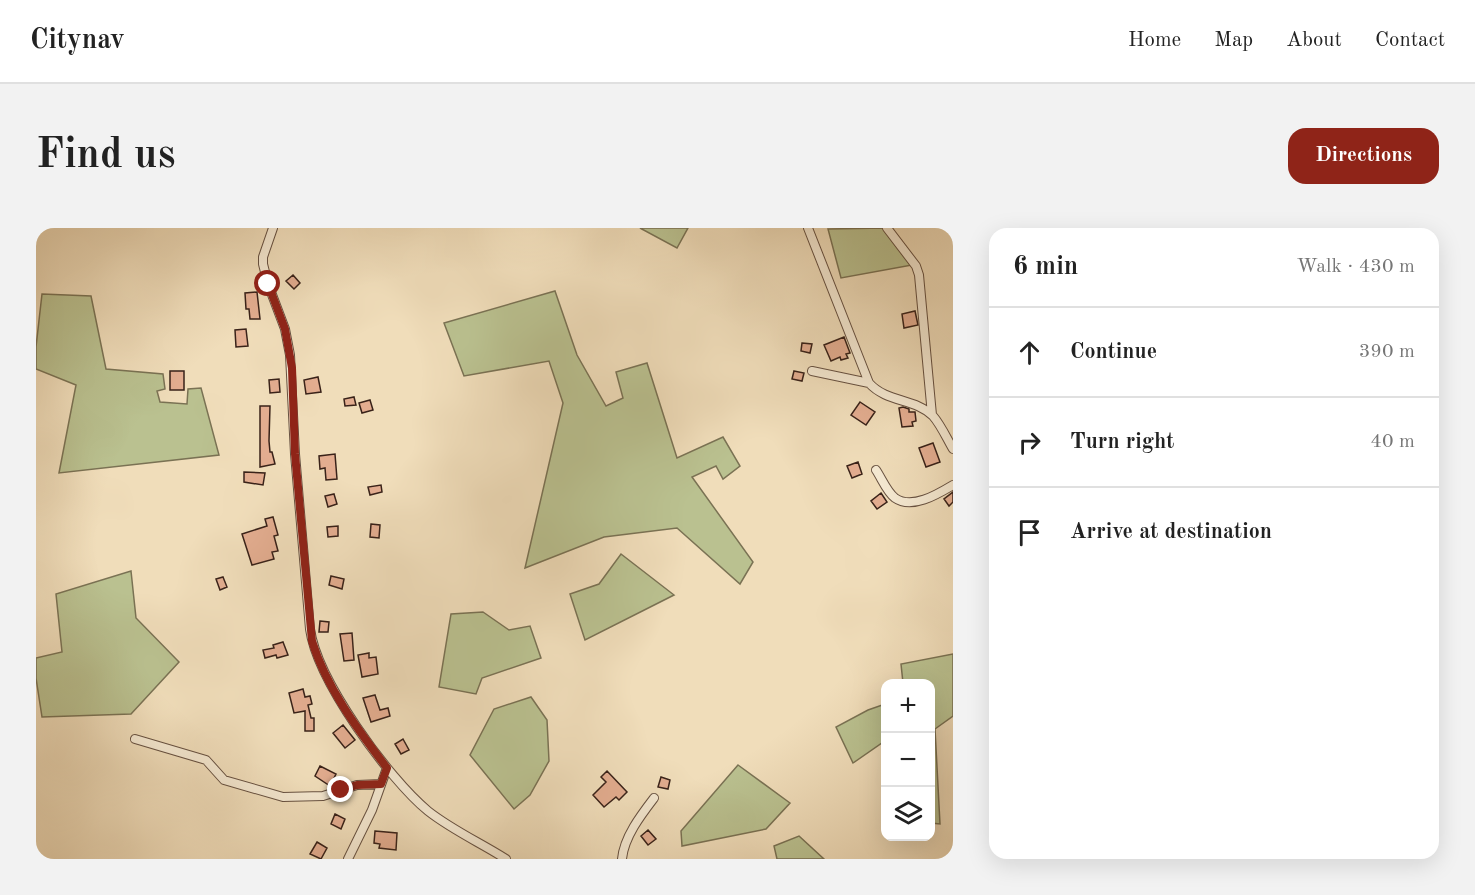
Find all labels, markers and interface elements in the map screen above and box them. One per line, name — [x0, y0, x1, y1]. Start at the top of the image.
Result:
text: Citynav — [30, 27, 125, 55]
text: Home — [1128, 30, 1181, 51]
text: Map — [1214, 30, 1253, 51]
text: About — [1286, 30, 1342, 51]
text: Contact — [1375, 30, 1445, 51]
button: Directions — [1288, 128, 1439, 184]
text: Find us — [36, 135, 175, 177]
text: 6 min — [1013, 254, 1078, 280]
text: Walk · 430 m — [1296, 257, 1415, 277]
route start — [254, 270, 280, 296]
icon: ahead — [1013, 336, 1046, 369]
text: Continue — [1070, 341, 1157, 363]
text: 390 m — [1359, 342, 1415, 362]
icon: right — [1013, 426, 1046, 459]
text: Turn right — [1070, 431, 1174, 453]
text: 40 m — [1370, 432, 1415, 452]
icon: arrive — [1013, 516, 1046, 549]
text: Arrive at destination — [1070, 521, 1272, 543]
map controls — [881, 679, 935, 841]
button: + — [881, 679, 935, 733]
button: − — [881, 733, 935, 787]
route end — [327, 776, 353, 802]
button: layers — [881, 787, 935, 841]

